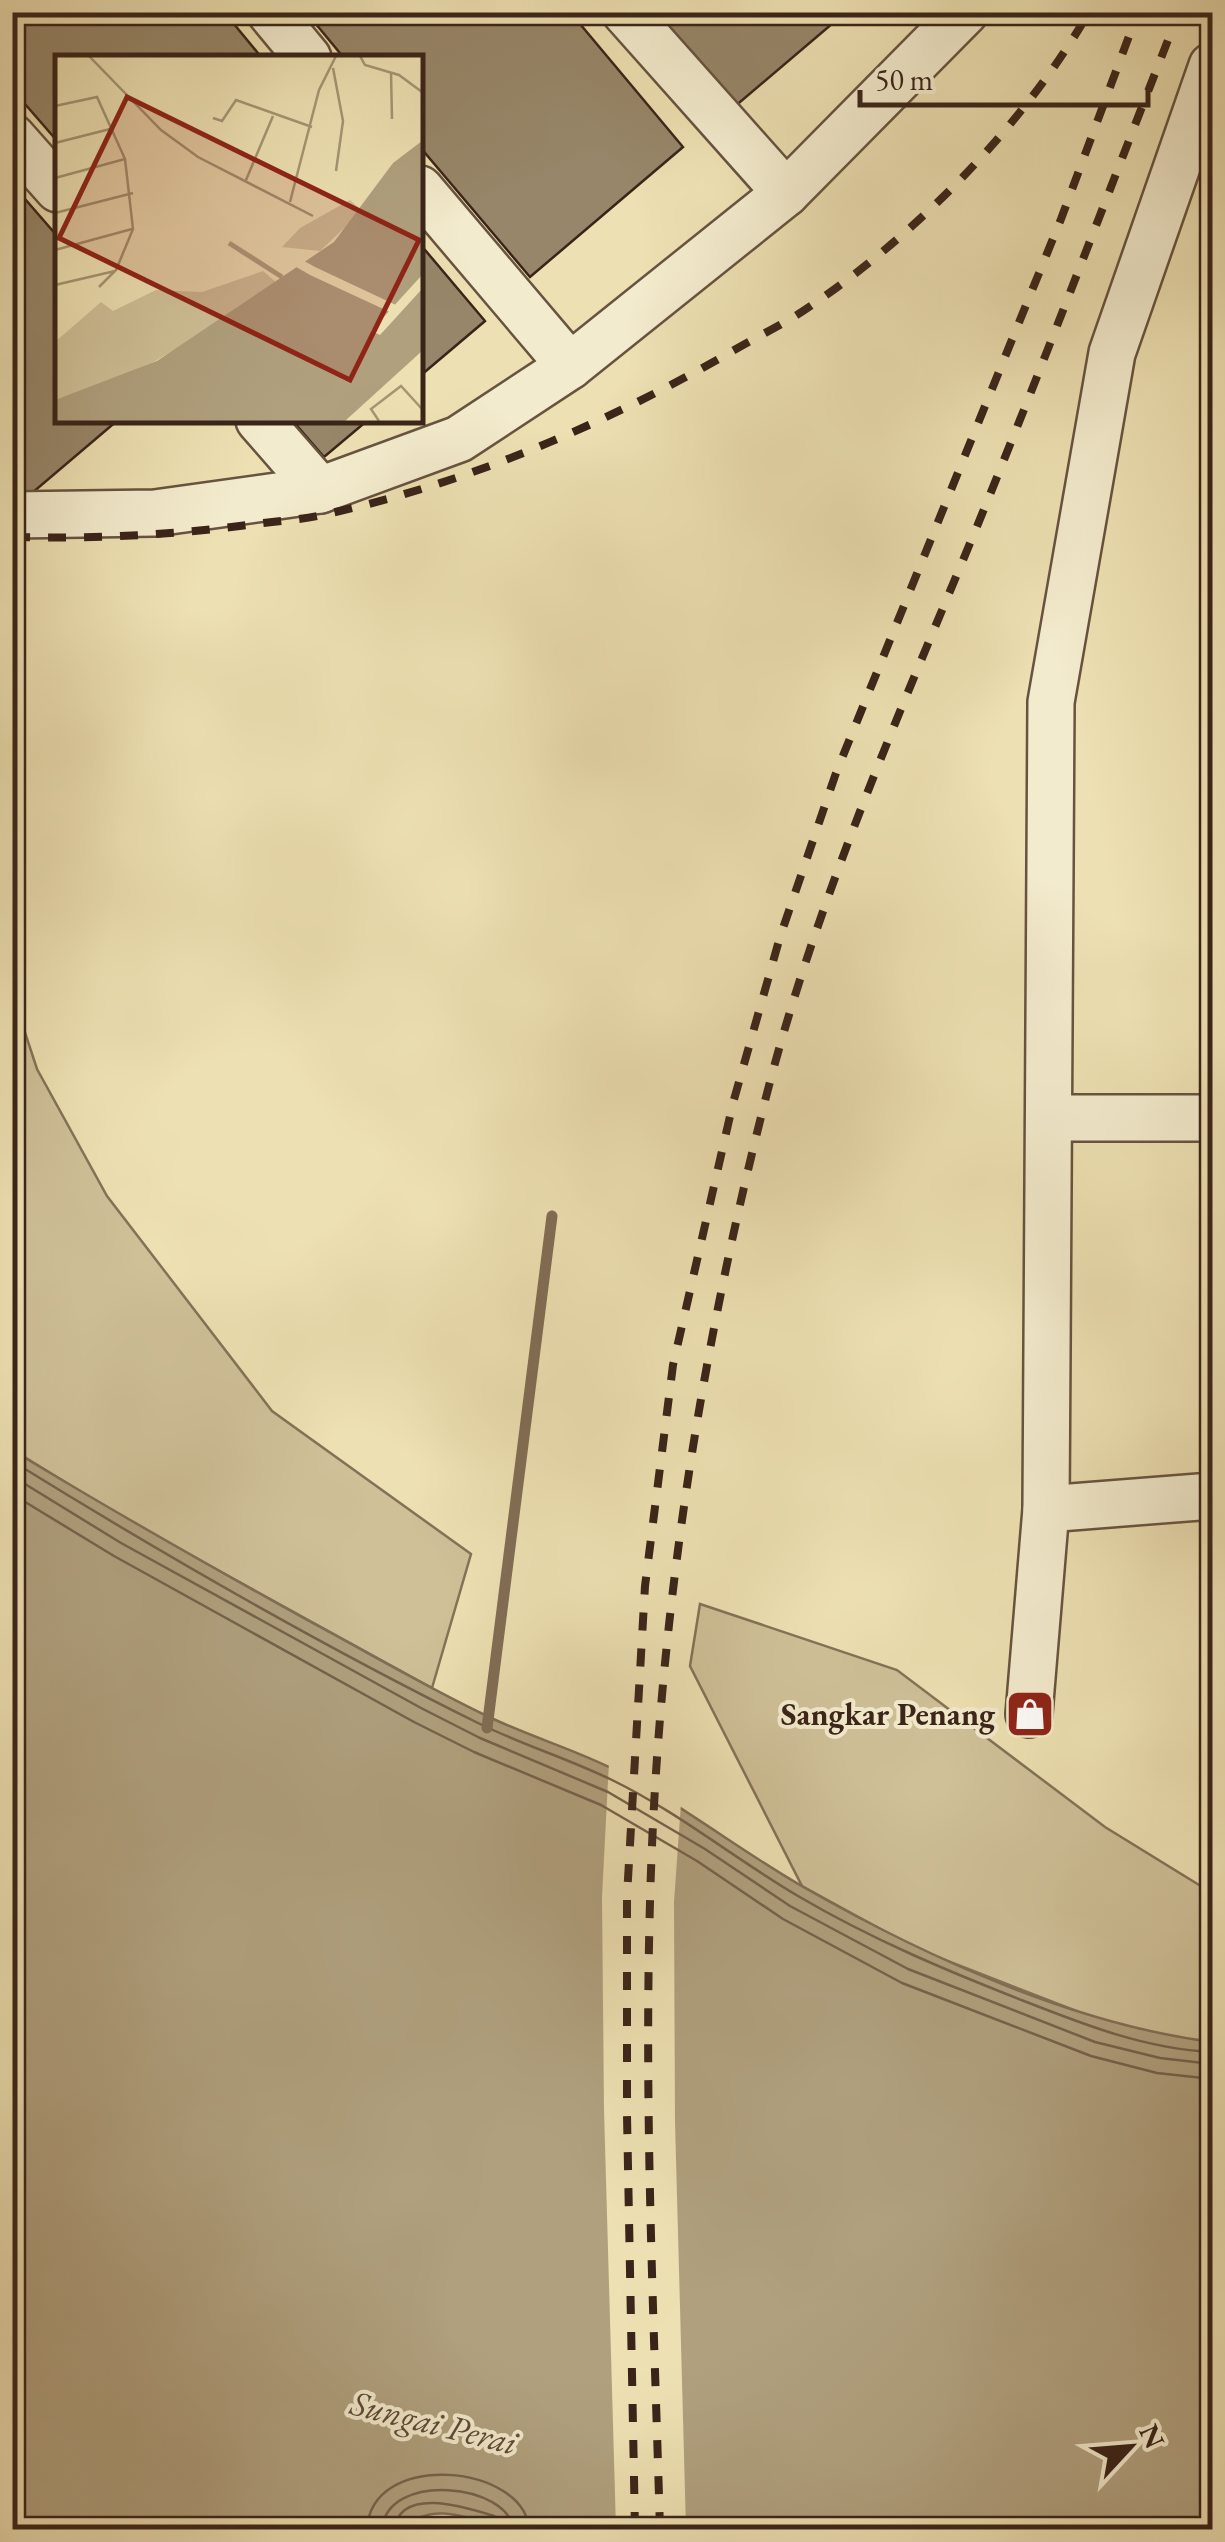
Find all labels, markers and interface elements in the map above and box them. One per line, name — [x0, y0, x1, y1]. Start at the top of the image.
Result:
scale bar — [860, 45, 1148, 107]
inset map — [55, 55, 422, 422]
text: 50 m — [875, 60, 933, 99]
shop icon: Sangkar Penang — [1004, 1688, 1056, 1740]
place label: Sangkar Penang — [781, 1693, 996, 1735]
water label: Sungai Perai — [345, 2379, 524, 2466]
north arrow — [1080, 2397, 1180, 2497]
text: N — [1131, 2418, 1174, 2454]

